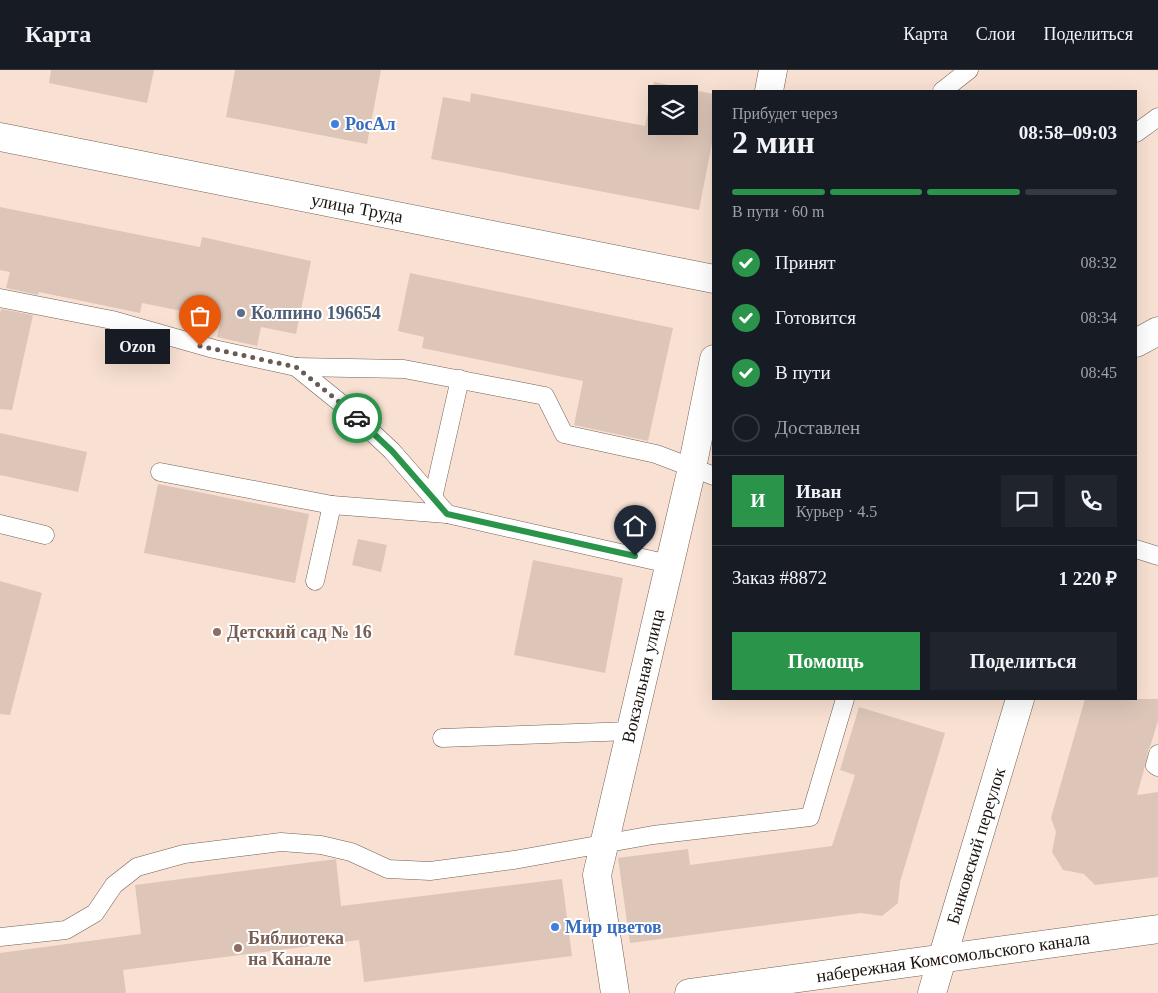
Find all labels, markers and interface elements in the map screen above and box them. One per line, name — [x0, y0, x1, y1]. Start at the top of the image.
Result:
text: Карта — [25, 21, 91, 47]
text: Карта — [903, 24, 948, 44]
text: Слои — [976, 24, 1015, 44]
text: Поделиться — [1043, 24, 1133, 44]
map controls — [648, 85, 698, 135]
button: layers — [648, 85, 698, 135]
text: Прибудет через — [732, 105, 838, 122]
place label: РосАл — [345, 114, 396, 134]
marker: РосАл — [329, 118, 341, 130]
text: 08:58–09:03 — [1019, 122, 1117, 143]
text: 2 мин — [732, 124, 815, 160]
street label: улица Труда — [309, 189, 405, 227]
text: В пути · 60 m — [732, 203, 825, 220]
icon: check — [732, 249, 760, 277]
text: Принят — [775, 252, 836, 273]
text: 08:32 — [1081, 254, 1117, 271]
pin — [179, 295, 221, 346]
icon: bag — [186, 302, 214, 330]
place label: Колпино 196654 — [251, 303, 381, 323]
icon: check — [732, 304, 760, 332]
marker: Колпино 196654 — [235, 307, 247, 319]
text: Готовится — [775, 307, 856, 328]
text: 08:34 — [1081, 309, 1117, 326]
callout: Ozon — [105, 328, 170, 364]
text: Ozon — [119, 338, 156, 355]
icon: check — [732, 359, 760, 387]
text: В пути — [775, 362, 831, 383]
text: 08:45 — [1081, 364, 1117, 381]
courier — [332, 393, 382, 443]
icon: car — [343, 404, 371, 432]
text: Доставлен — [775, 417, 860, 438]
button: chat — [1001, 475, 1053, 527]
button: phone — [1065, 475, 1117, 527]
text: Иван — [796, 481, 842, 502]
text: И — [751, 490, 765, 511]
text: Курьер · 4.5 — [796, 503, 877, 520]
pin — [614, 505, 656, 556]
icon: home — [621, 512, 649, 540]
text: Заказ #8872 — [732, 567, 827, 588]
text: 1 220 ₽ — [1058, 568, 1117, 589]
street label: Вокзальная улица — [618, 607, 668, 745]
place label: Детский сад № 16 — [227, 622, 372, 642]
marker: Детский сад № 16 — [211, 626, 223, 638]
button: Помощь — [732, 632, 920, 690]
button: Поделиться — [930, 632, 1117, 690]
street label: Банковский переулок — [943, 765, 1009, 927]
place label: Мир цветов — [565, 917, 662, 937]
marker: Мир цветов — [549, 921, 561, 933]
place label: Библиотека на Канале — [248, 928, 344, 969]
street label: набережная Комсомольского канала — [815, 928, 1091, 986]
marker: Библиотека на Канале — [232, 942, 244, 954]

